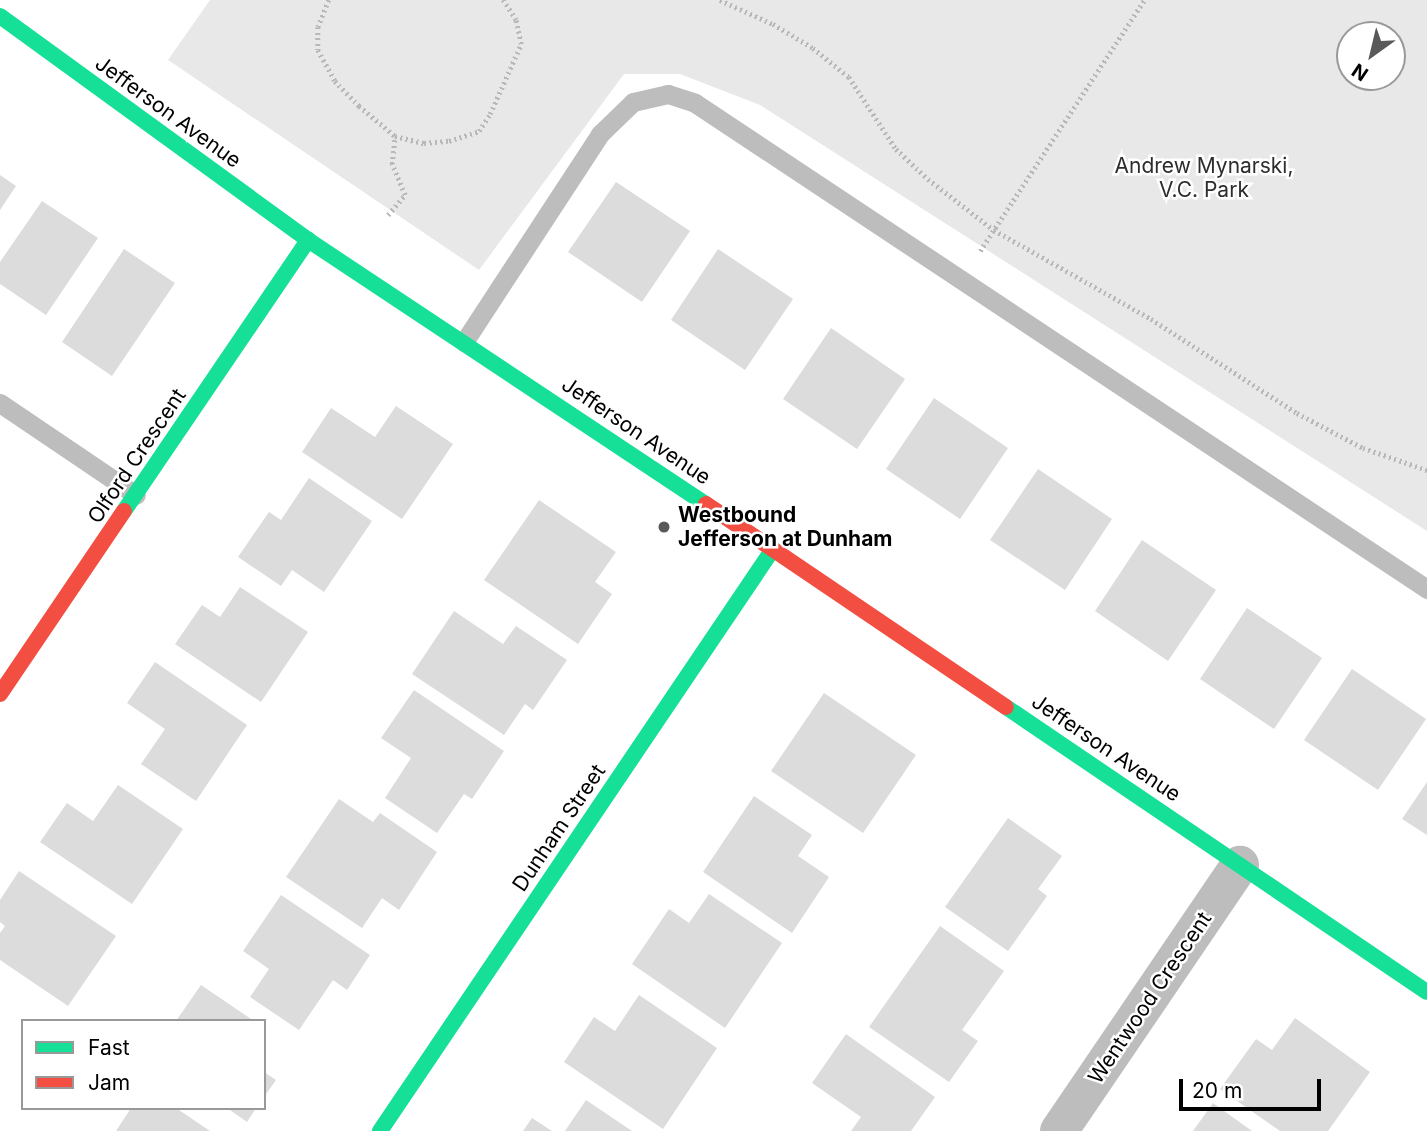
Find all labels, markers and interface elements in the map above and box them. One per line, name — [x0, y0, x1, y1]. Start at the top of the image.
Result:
north arrow — [1336, 21, 1406, 91]
street label: Jefferson Avenue — [90, 51, 246, 173]
text: N — [1348, 59, 1373, 86]
park label: Andrew Mynarski, V.C. Park — [1115, 153, 1293, 203]
street label: Jefferson Avenue — [557, 372, 715, 490]
street label: Olford Crescent — [83, 384, 191, 528]
place label: Westbound Jefferson at Dunham — [678, 502, 893, 552]
marker: Westbound Jefferson at Dunham — [656, 519, 672, 535]
street label: Jefferson Avenue — [1027, 689, 1185, 807]
street label: Dunham Street — [507, 760, 611, 896]
street label: Wentwood Crescent — [1083, 907, 1217, 1089]
legend — [21, 1019, 266, 1110]
text: Fast — [88, 1035, 130, 1060]
scale bar — [1182, 1064, 1324, 1108]
text: Jam — [88, 1070, 130, 1095]
text: 20 m — [1192, 1078, 1242, 1103]

